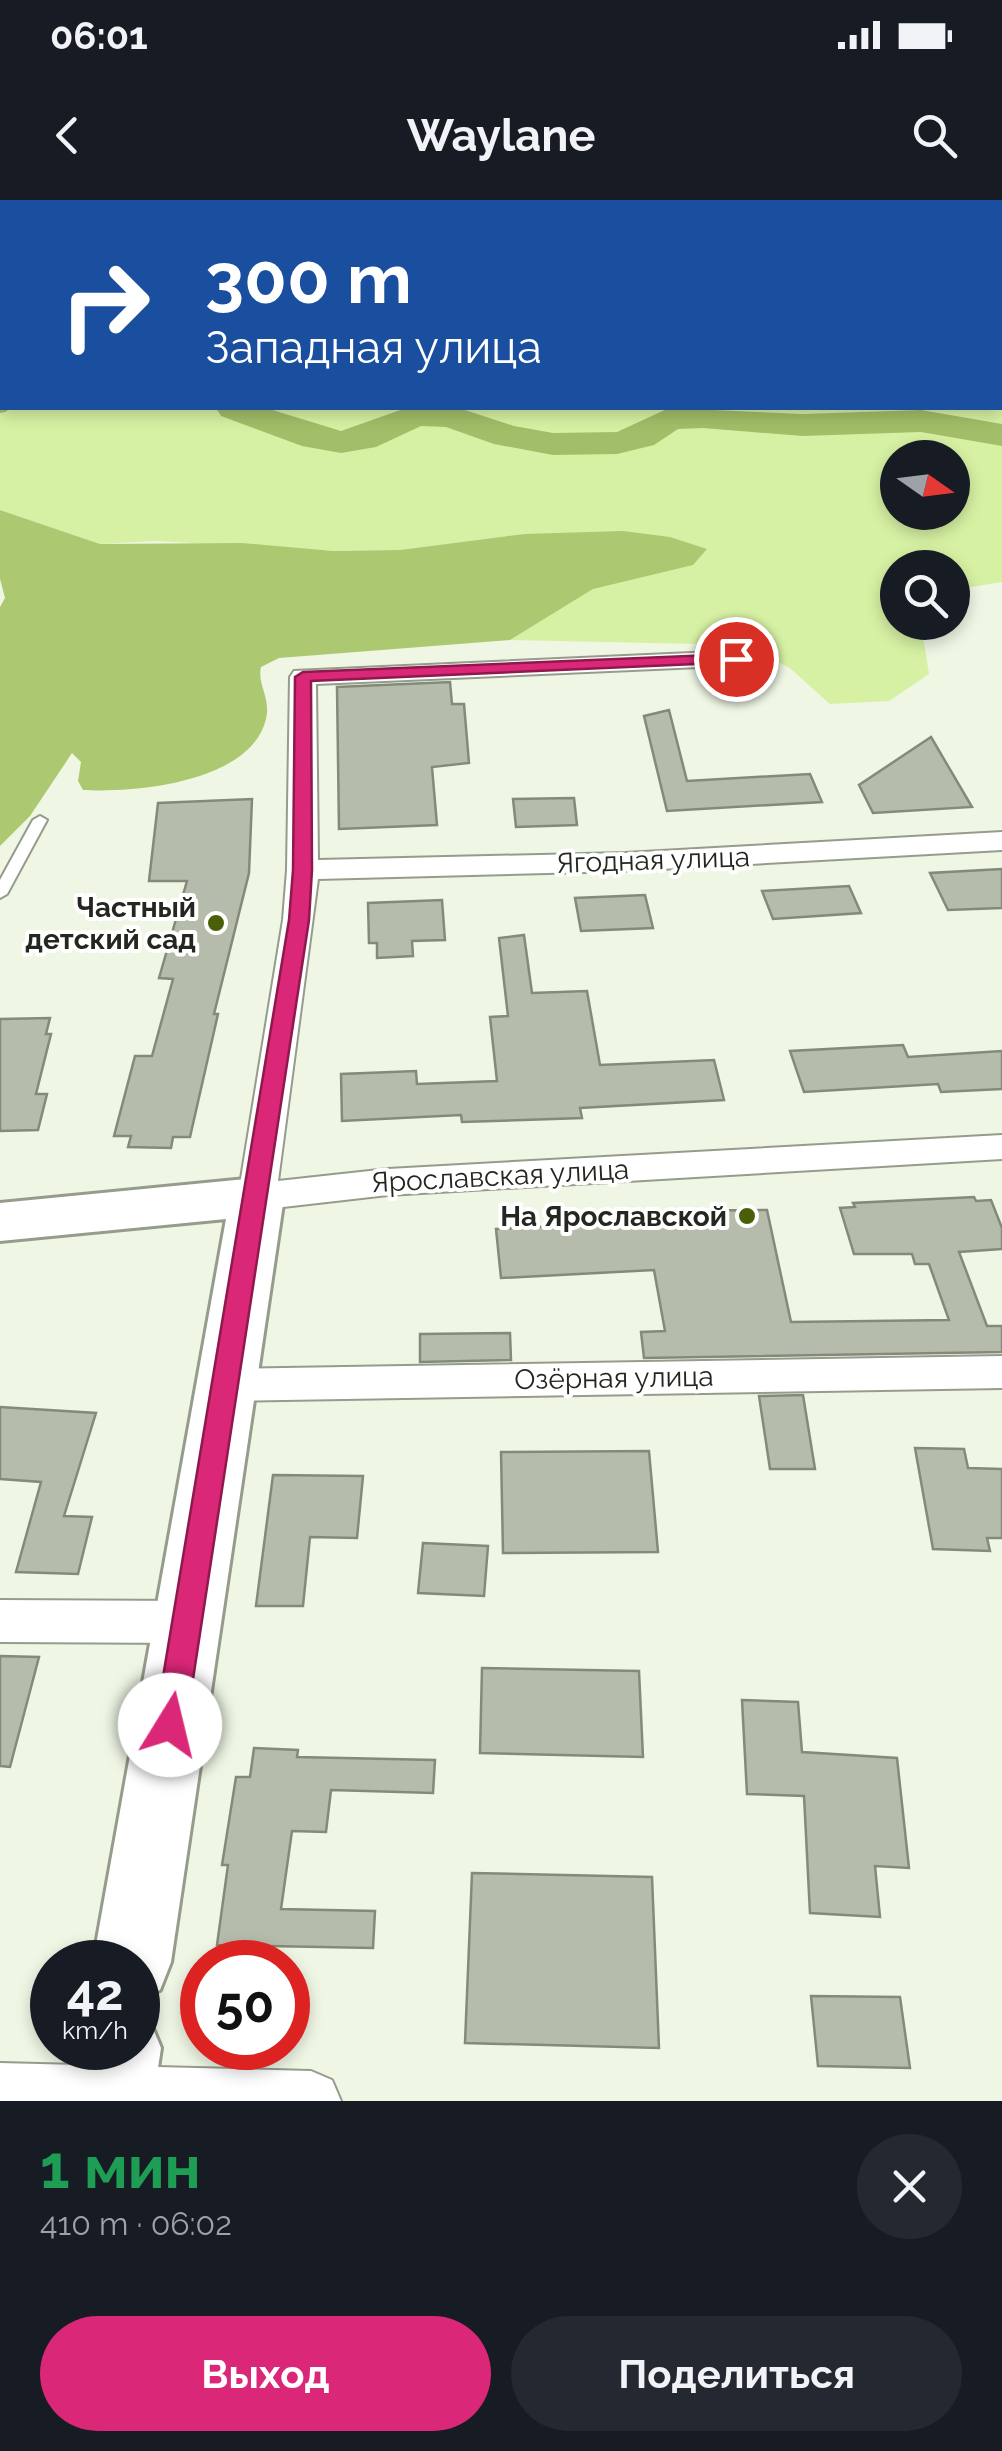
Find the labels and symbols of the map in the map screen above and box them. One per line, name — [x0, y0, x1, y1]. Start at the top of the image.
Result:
north arrow — [880, 440, 970, 530]
pin — [694, 617, 779, 702]
street label: Ягодная улица — [556, 840, 750, 880]
place label: Частный детский сад — [25, 891, 196, 956]
marker: Частный детский сад — [205, 912, 227, 934]
street label: Ярославская улица — [370, 1153, 630, 1199]
place label: На Ярославской — [500, 1200, 727, 1233]
marker: На Ярославской — [736, 1205, 758, 1227]
street label: Озёрная улица — [514, 1360, 714, 1396]
position arrow — [118, 1673, 222, 1777]
speed limit sign: 50 — [180, 1940, 310, 2070]

